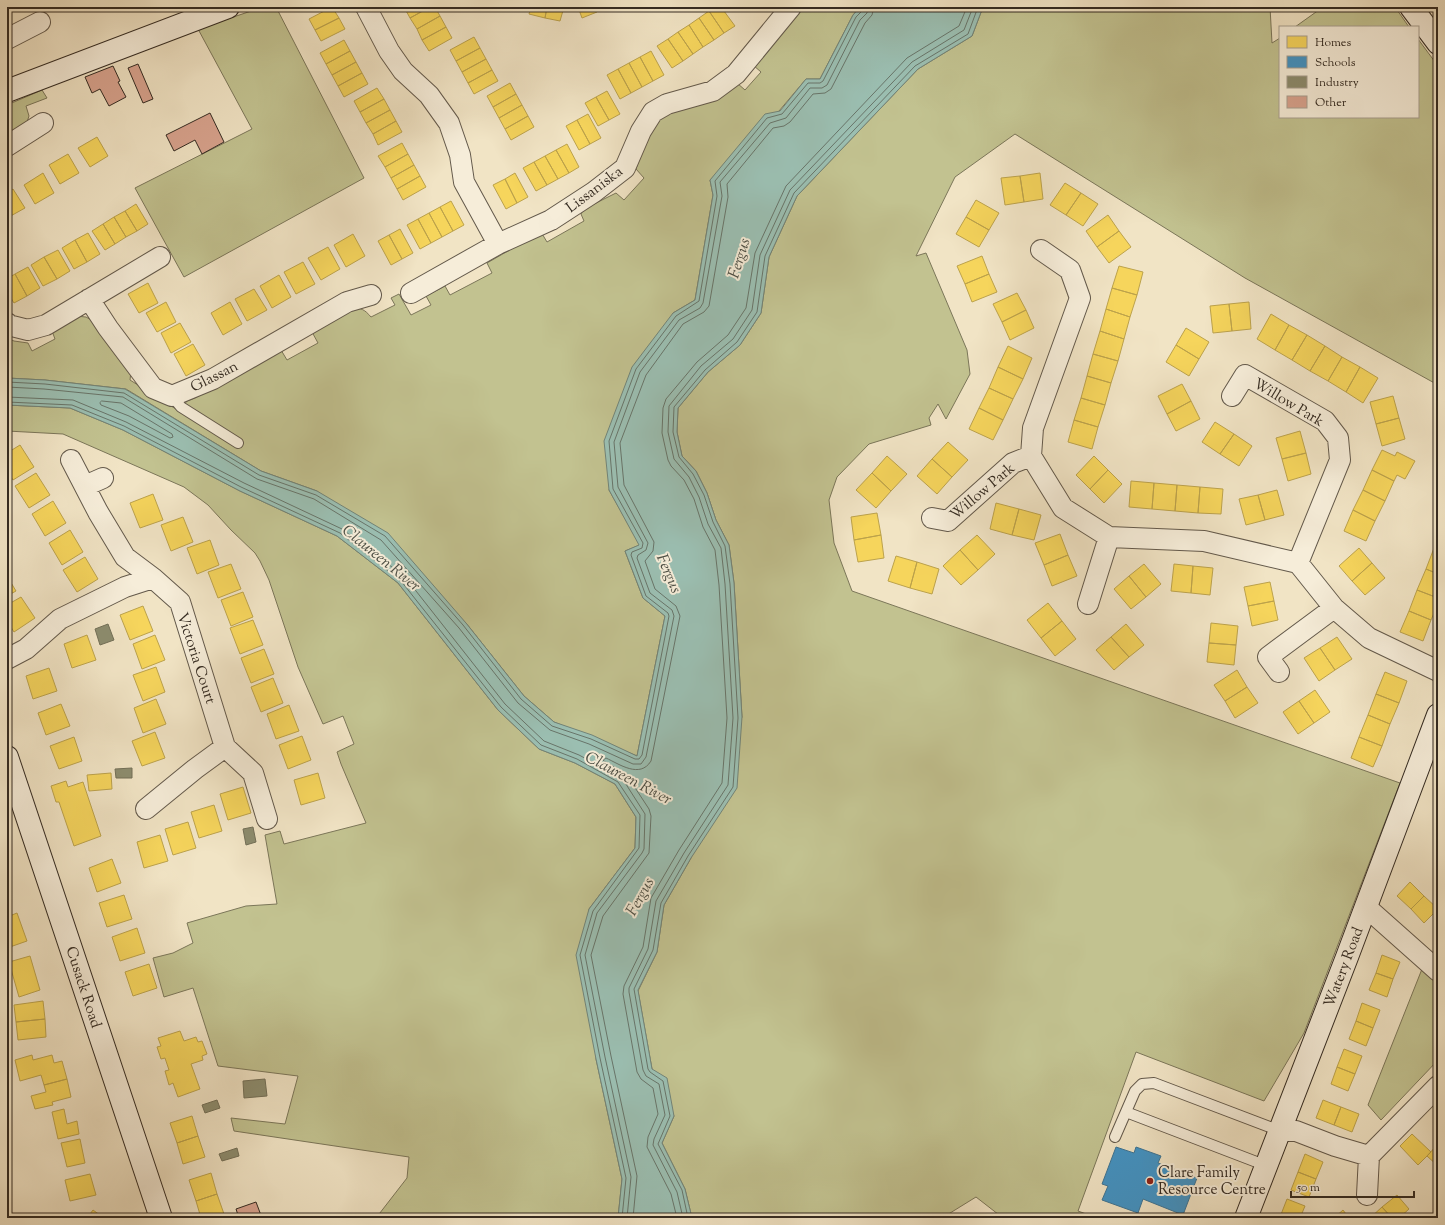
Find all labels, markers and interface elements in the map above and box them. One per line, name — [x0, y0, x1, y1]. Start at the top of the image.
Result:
legend — [1279, 26, 1419, 118]
text: Homes — [1315, 34, 1351, 52]
text: Schools — [1315, 54, 1356, 72]
text: Industry — [1315, 74, 1359, 92]
text: Other — [1315, 94, 1347, 112]
street label: Lissaniska — [562, 162, 628, 218]
water label: Fergus — [723, 236, 757, 282]
street label: Glassan — [187, 356, 242, 398]
street label: Willow Park — [1249, 374, 1328, 433]
street label: Willow Park — [946, 459, 1020, 526]
water label: Claureen River — [336, 520, 425, 598]
water label: Fergus — [649, 551, 686, 597]
street label: Victoria Court — [171, 610, 220, 707]
water label: Claureen River — [580, 747, 676, 812]
water label: Fergus — [621, 874, 661, 921]
street label: Watery Road — [1319, 924, 1370, 1011]
street label: Cusack Road — [59, 944, 106, 1032]
place label: Clare Family Resource Centre — [1158, 1163, 1266, 1201]
scale bar — [1291, 1173, 1414, 1199]
marker: Clare Family Resource Centre — [1145, 1176, 1155, 1186]
text: 50 m — [1296, 1179, 1320, 1197]

